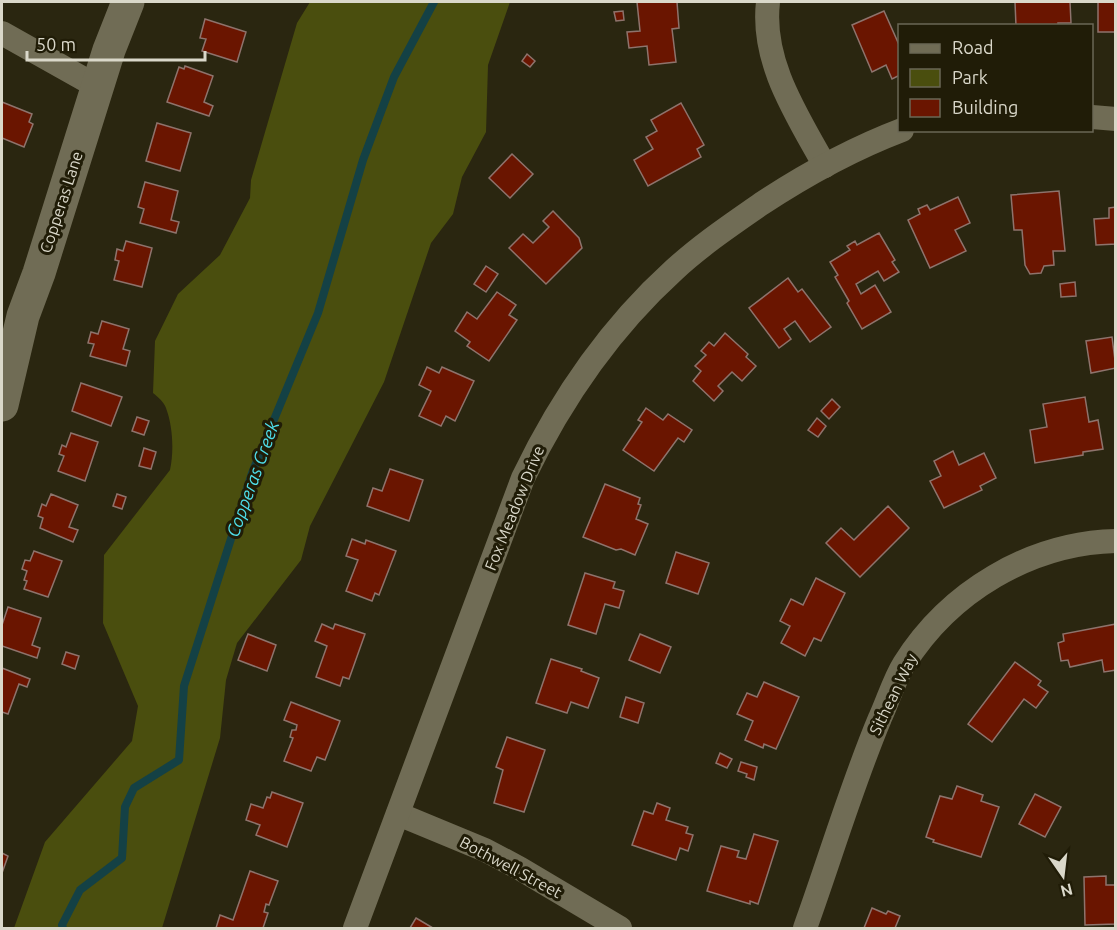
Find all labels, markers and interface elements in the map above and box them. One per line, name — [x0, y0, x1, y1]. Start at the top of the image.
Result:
scale bar — [27, 24, 206, 62]
legend — [898, 24, 1093, 132]
text: 50 m — [36, 34, 76, 54]
text: Road — [952, 37, 994, 57]
text: Park — [952, 67, 988, 87]
text: Building — [952, 97, 1018, 117]
street label: Copperas Lane — [36, 149, 86, 255]
water label: Copperas Creek — [222, 417, 283, 540]
street label: Fox Meadow Drive — [481, 443, 547, 573]
street label: Sithean Way — [866, 650, 920, 737]
street label: Bothwell Street — [457, 833, 566, 902]
north arrow — [1033, 846, 1093, 906]
text: N — [1059, 880, 1075, 901]

